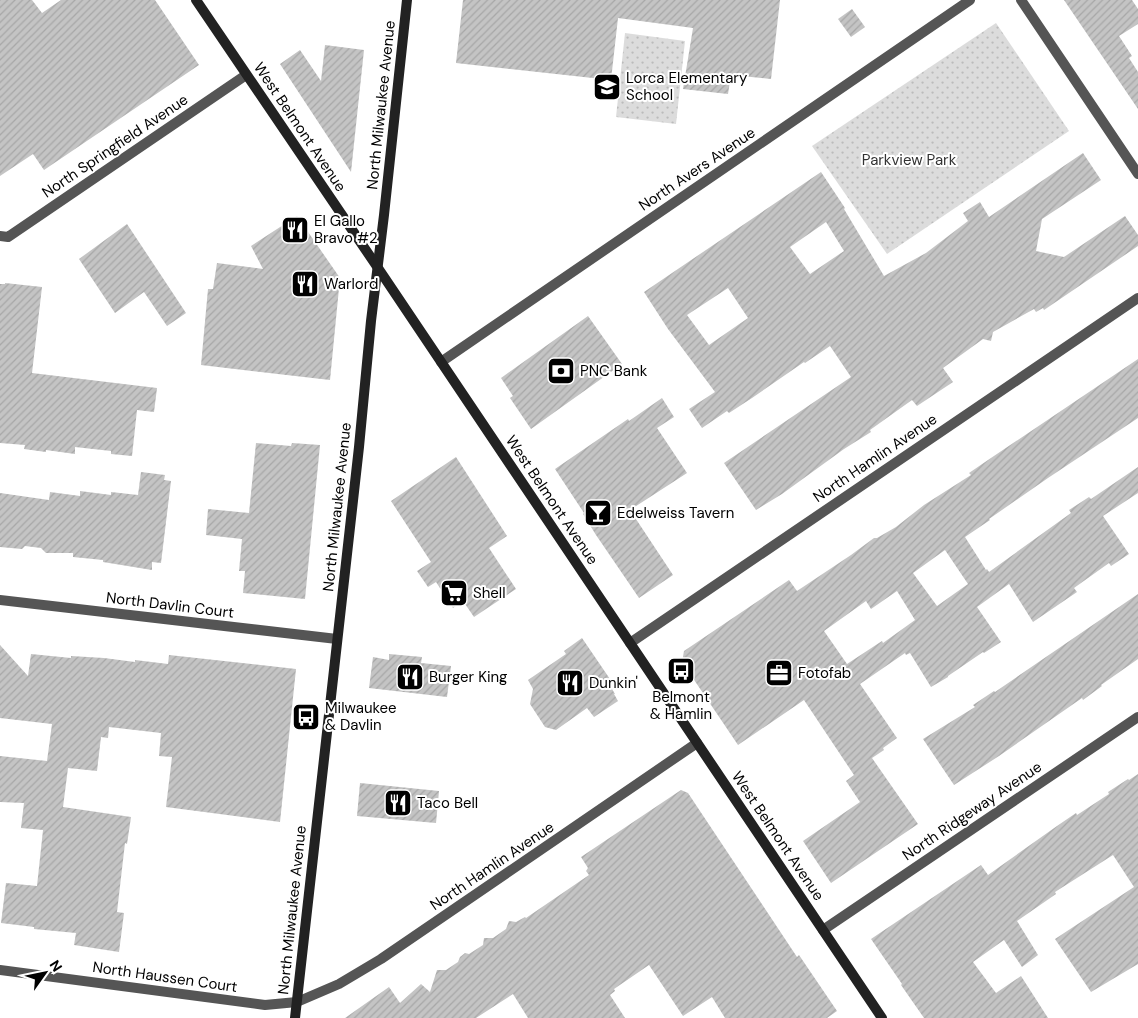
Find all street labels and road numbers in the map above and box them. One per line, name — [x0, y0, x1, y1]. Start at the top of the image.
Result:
street label: North Milwaukee Avenue — [362, 20, 400, 190]
street label: West Belmont Avenue — [249, 58, 351, 196]
street label: North Springfield Avenue — [38, 90, 192, 202]
street label: North Avers Avenue — [635, 123, 759, 215]
street label: North Hamlin Avenue — [809, 409, 941, 507]
street label: North Milwaukee Avenue — [318, 422, 356, 592]
street label: West Belmont Avenue — [501, 431, 603, 569]
street label: North Davlin Court — [105, 587, 235, 623]
street label: North Ridgeway Avenue — [898, 757, 1046, 865]
street label: West Belmont Avenue — [727, 767, 829, 905]
street label: North Hamlin Avenue — [426, 817, 558, 915]
street label: North Milwaukee Avenue — [273, 825, 311, 995]
street label: North Haussen Court — [91, 957, 239, 997]

